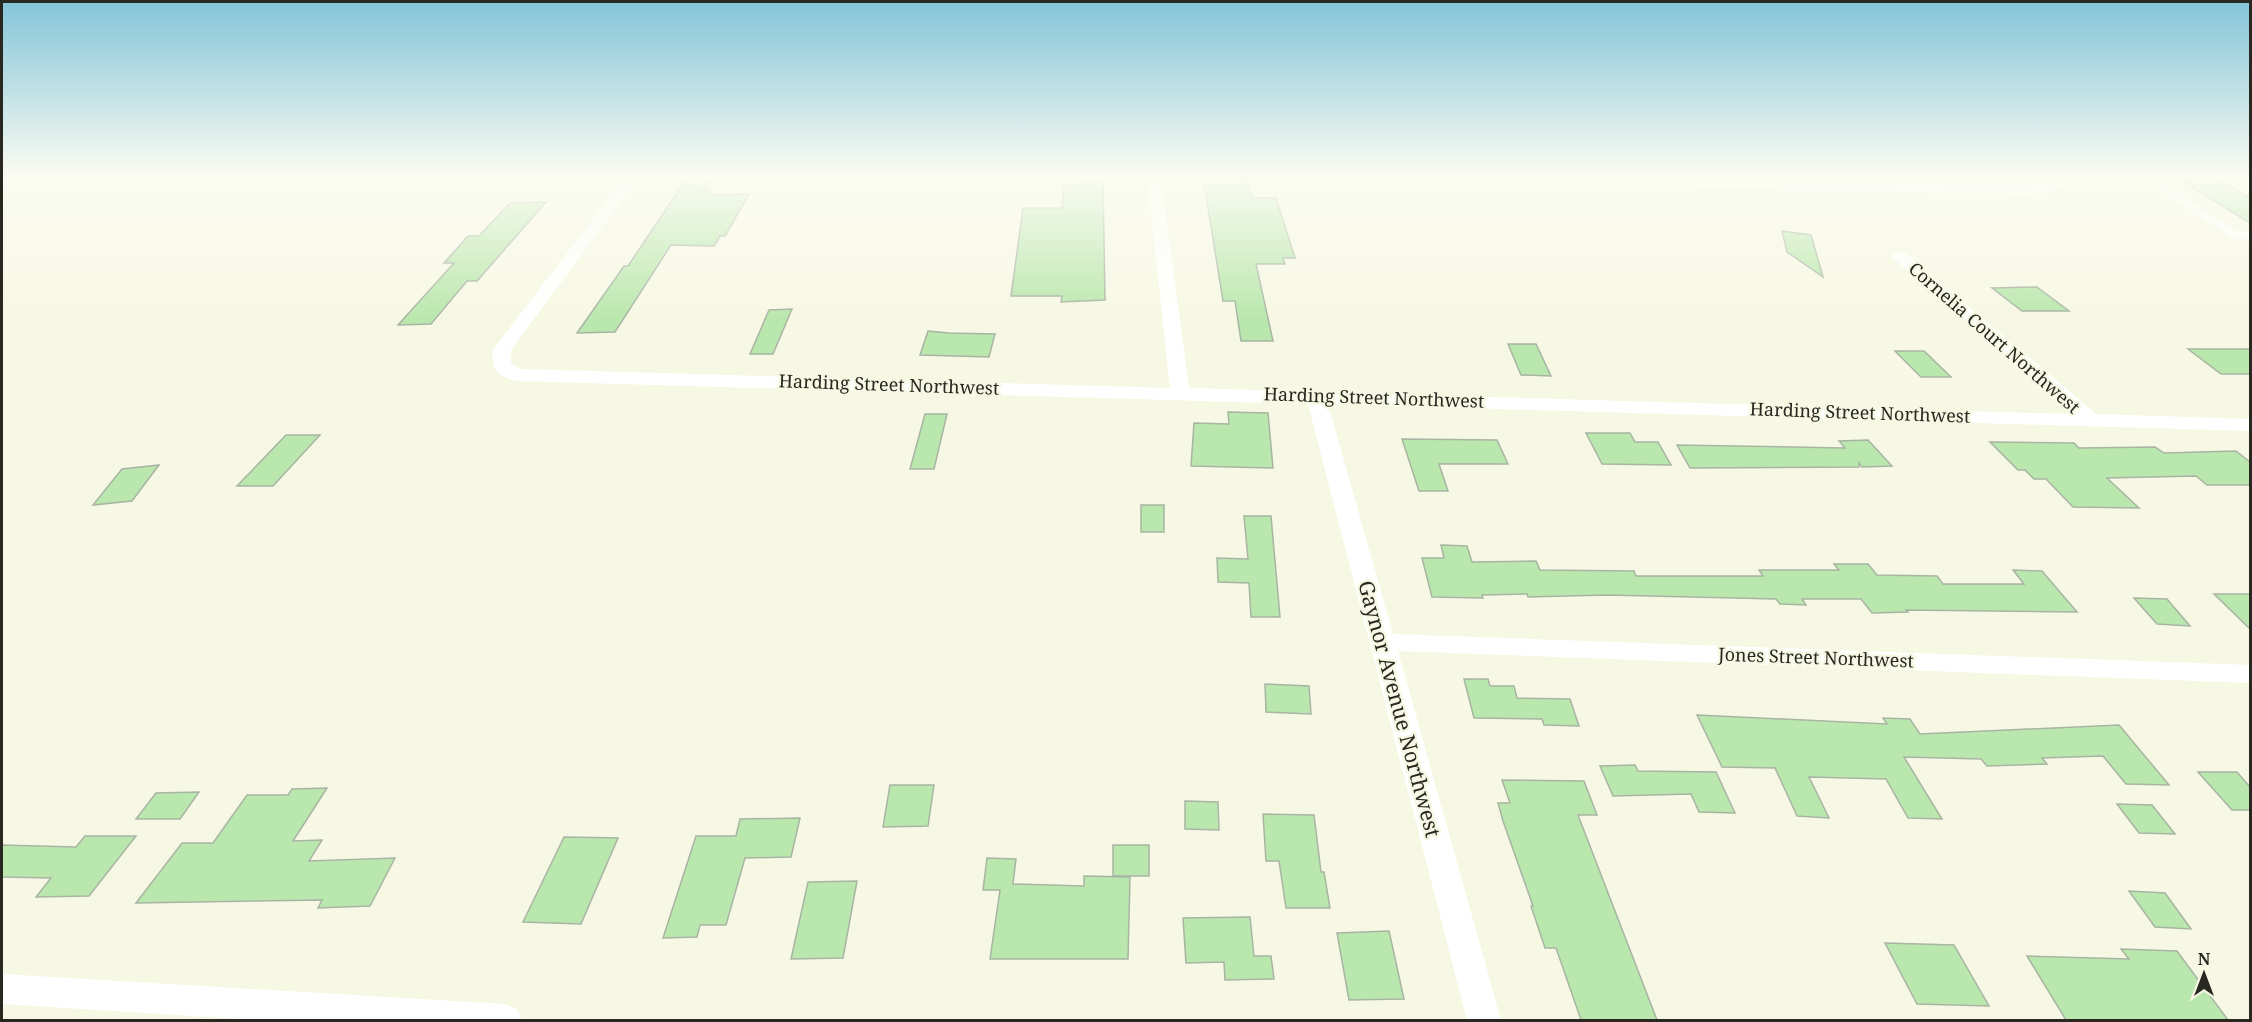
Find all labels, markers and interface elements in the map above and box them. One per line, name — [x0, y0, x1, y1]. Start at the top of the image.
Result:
street label: Cornelia Court Northwest — [1904, 256, 2085, 418]
street label: Harding Street Northwest — [778, 368, 1000, 400]
street label: Harding Street Northwest — [1263, 381, 1485, 413]
street label: Harding Street Northwest — [1749, 396, 1971, 428]
street label: Gaynor Avenue Northwest — [1352, 577, 1448, 840]
street label: Jones Street Northwest — [1717, 642, 1914, 672]
north arrow — [2174, 944, 2234, 1004]
text: N — [2198, 948, 2211, 970]

